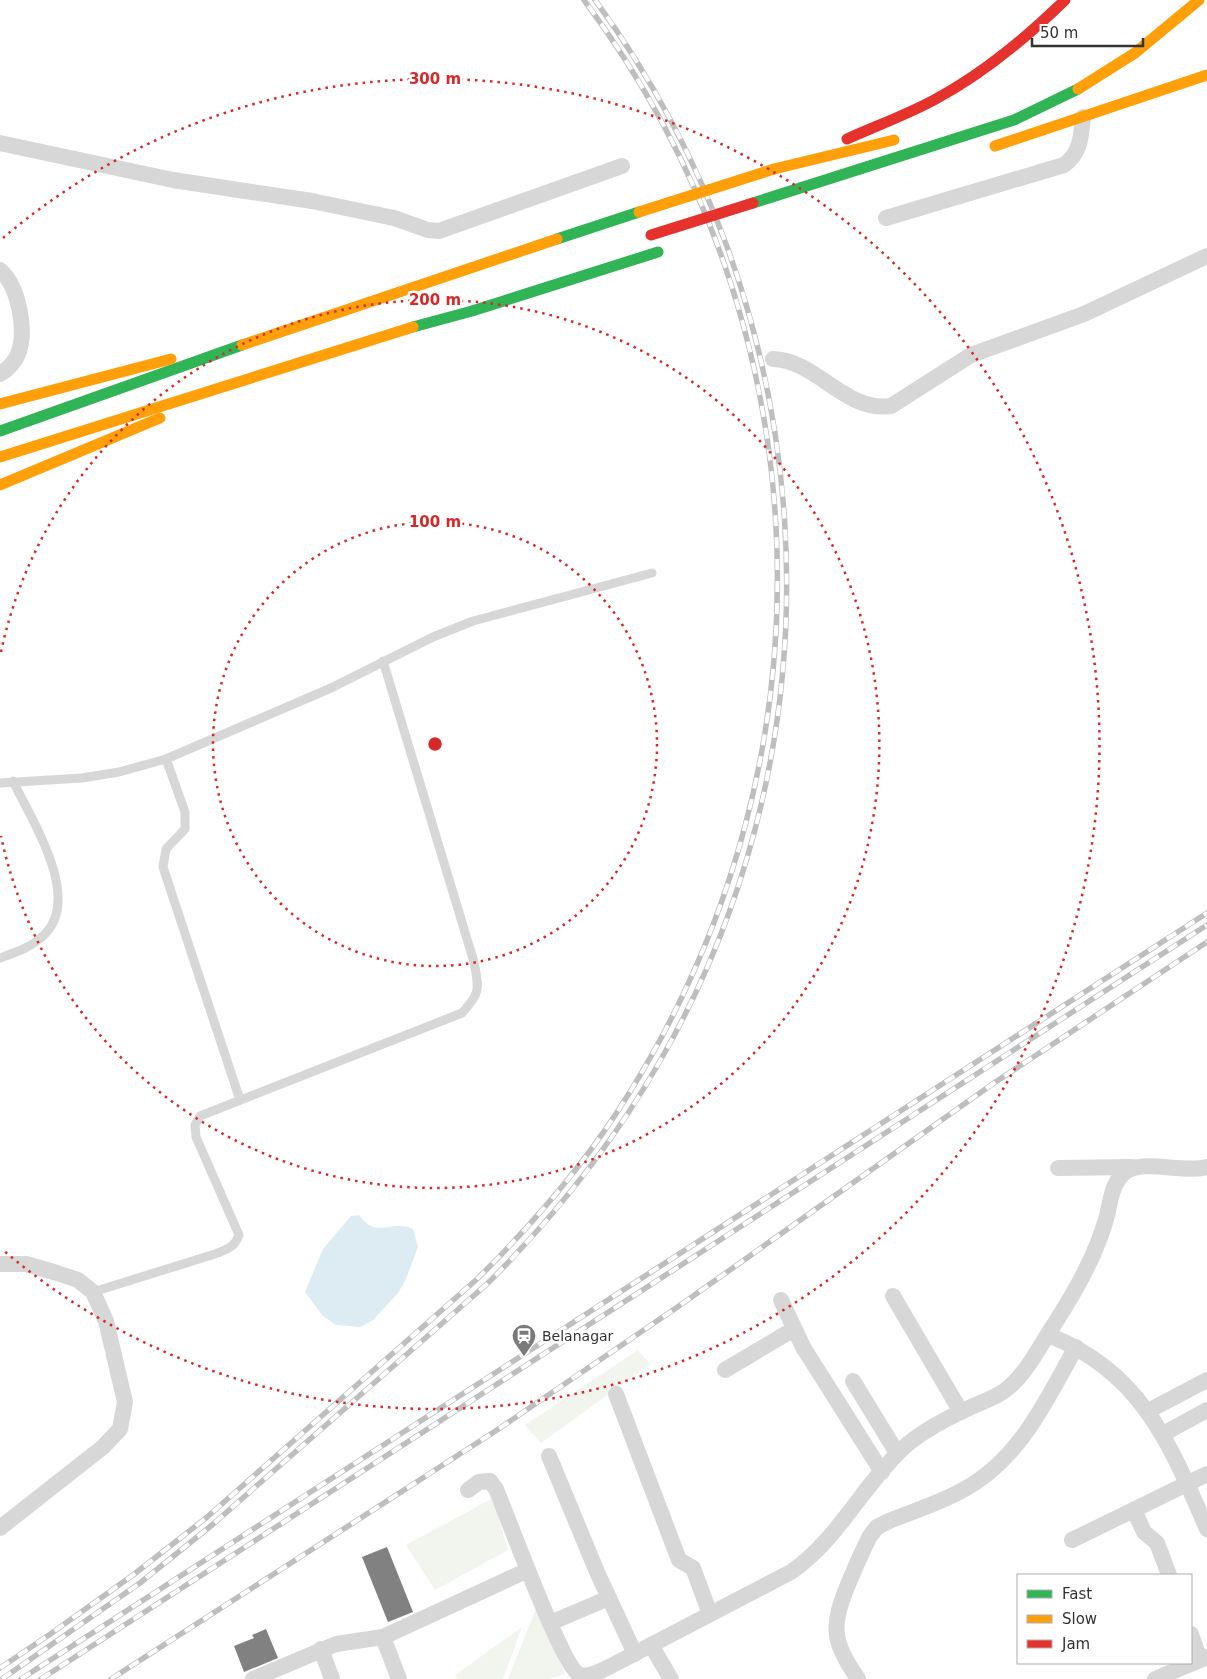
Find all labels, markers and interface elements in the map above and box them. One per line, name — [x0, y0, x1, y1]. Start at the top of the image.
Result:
scale bar — [1032, 15, 1143, 47]
text: 50 m — [1040, 24, 1078, 42]
text: 300 m — [409, 70, 461, 88]
text: 200 m — [409, 291, 461, 309]
text: 100 m — [409, 513, 461, 531]
centre of rings — [426, 735, 444, 753]
station icon: Belanagar — [511, 1323, 537, 1357]
place label: Belanagar — [542, 1328, 614, 1344]
legend — [1017, 1574, 1192, 1664]
text: Fast — [1062, 1585, 1092, 1603]
text: Slow — [1062, 1610, 1097, 1628]
text: Jam — [1061, 1635, 1090, 1653]

